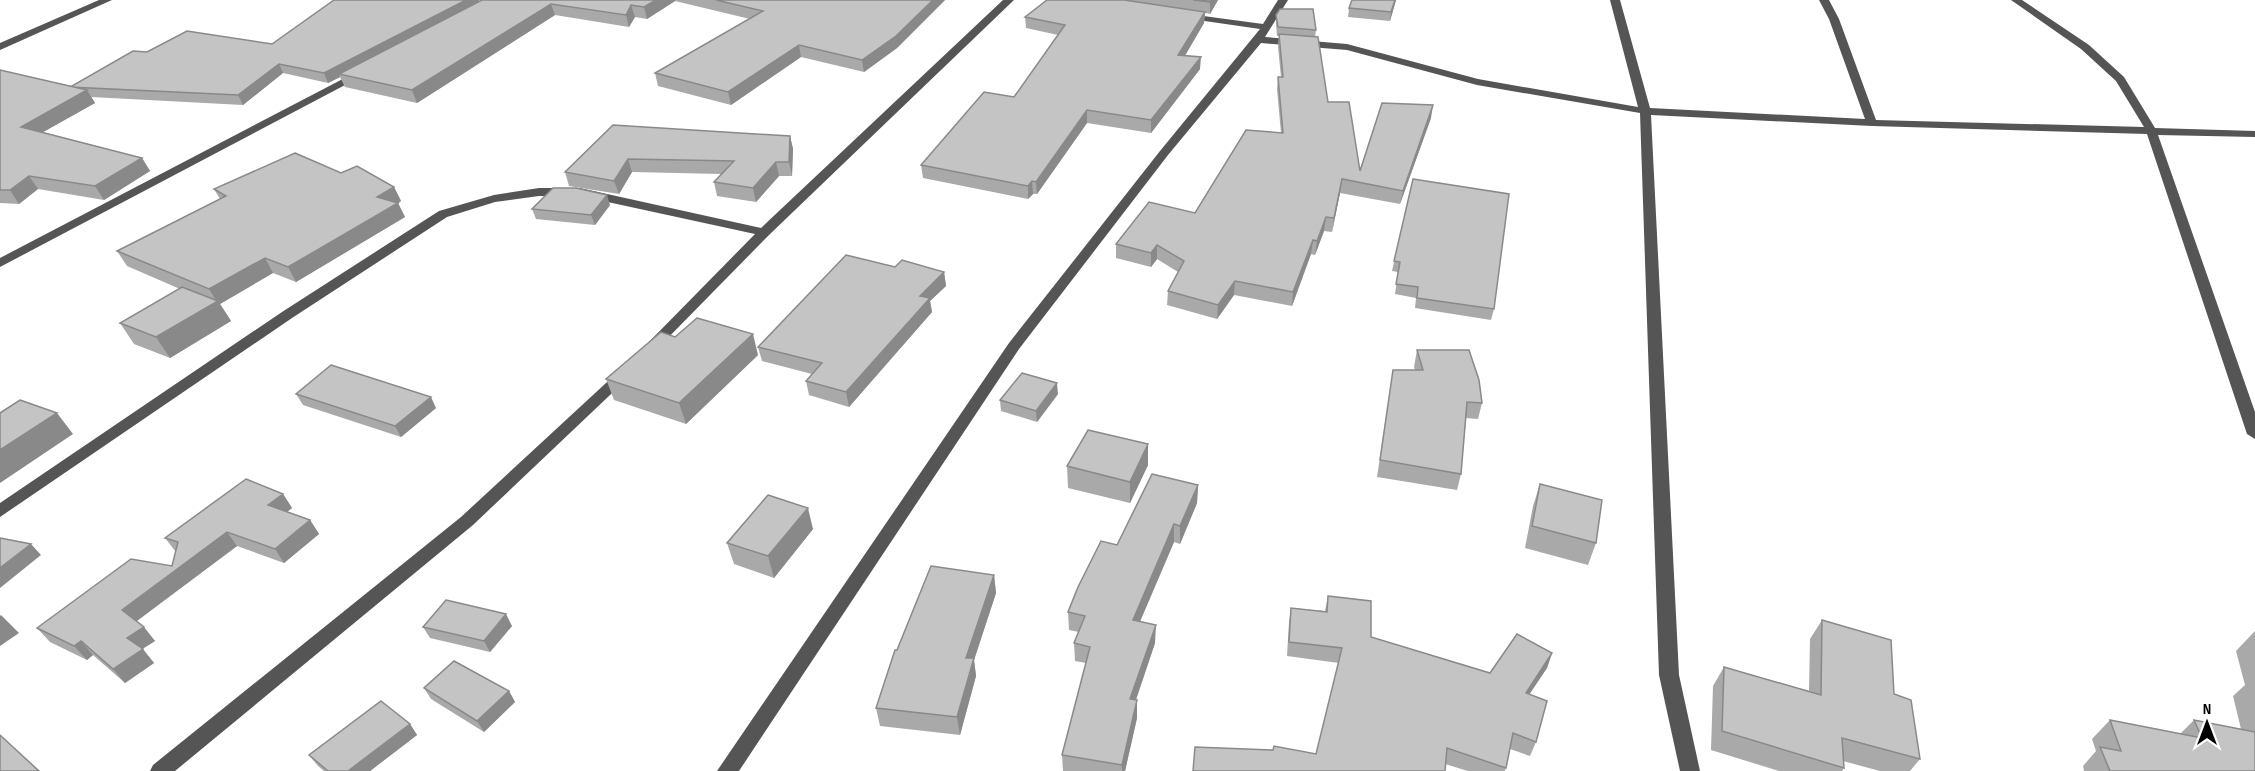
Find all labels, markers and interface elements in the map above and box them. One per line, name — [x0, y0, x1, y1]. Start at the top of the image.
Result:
north arrow — [2177, 693, 2237, 753]
text: N — [2203, 700, 2211, 719]

